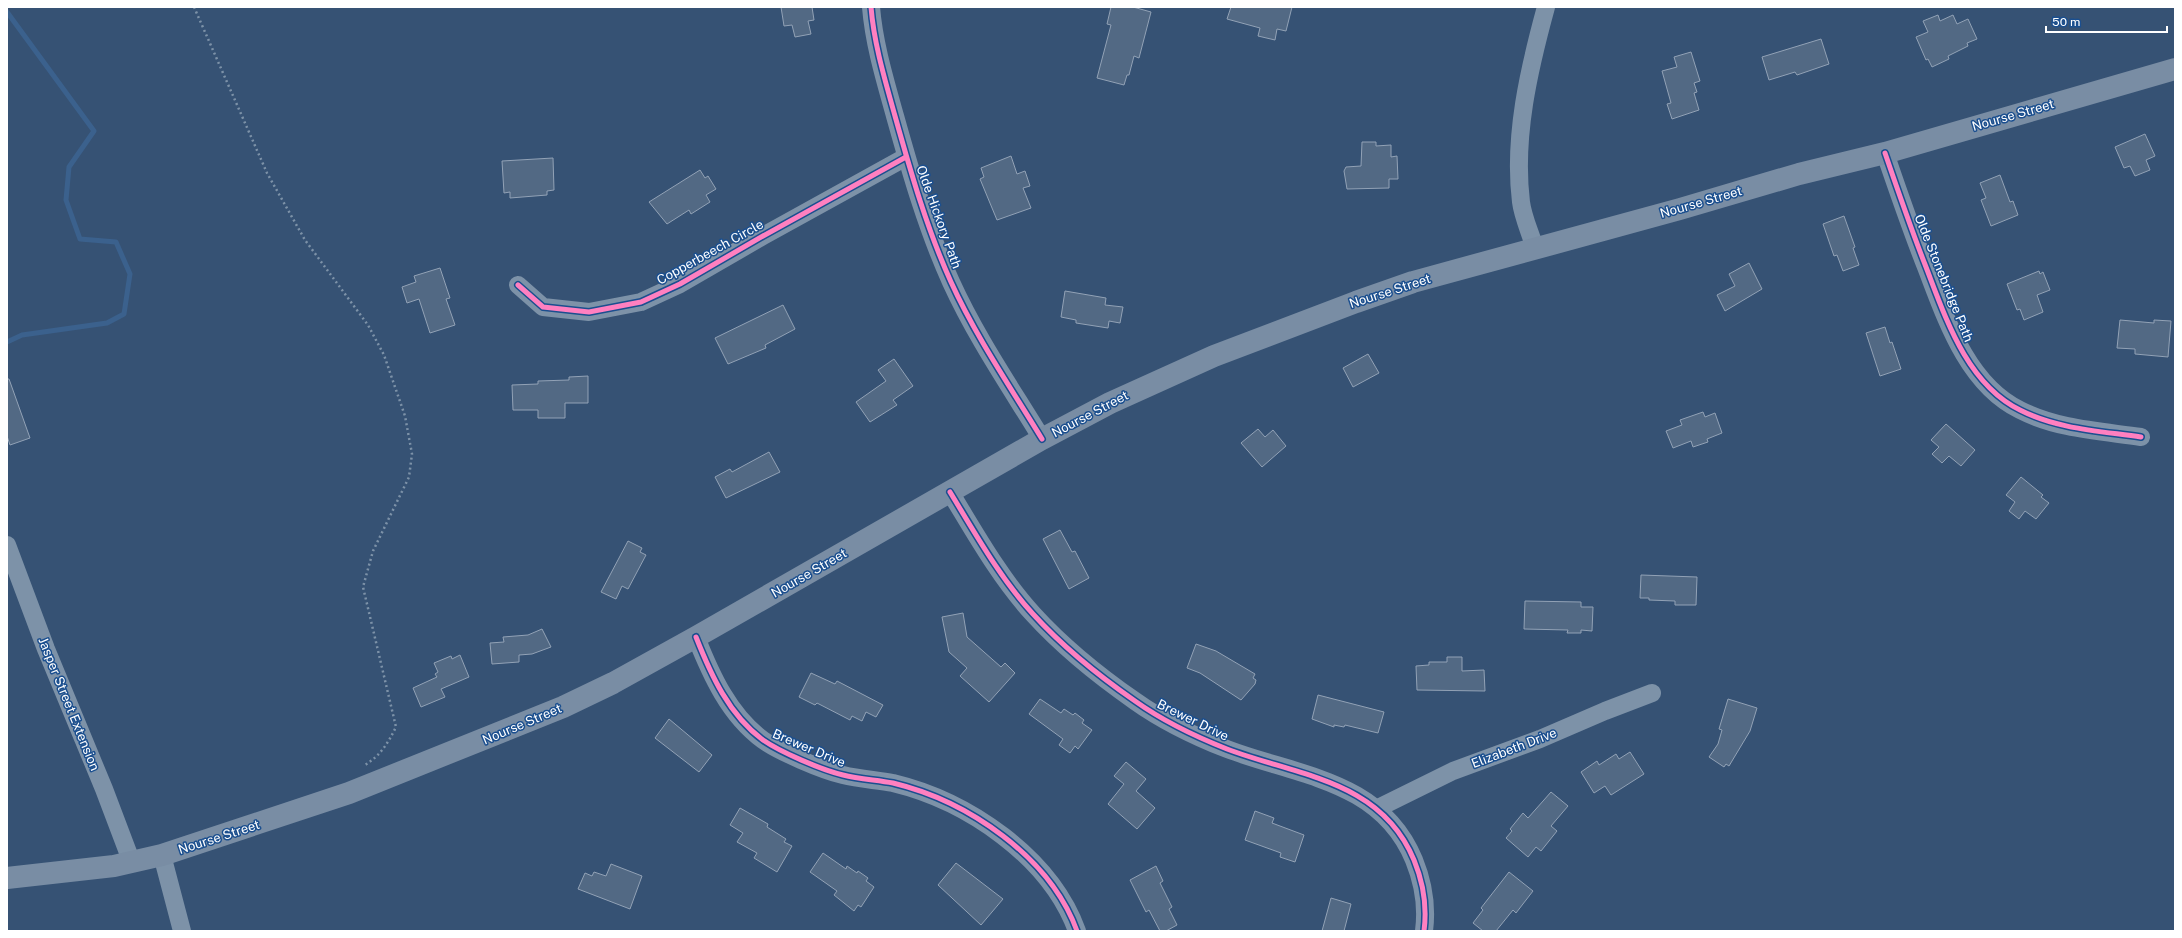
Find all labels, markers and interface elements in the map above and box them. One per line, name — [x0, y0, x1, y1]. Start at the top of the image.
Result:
scale bar — [2046, 8, 2167, 34]
text: 50 m — [2052, 15, 2080, 29]
street label: Nourse Street — [1970, 96, 2056, 134]
street label: Olde Hickory Path — [913, 163, 965, 271]
street label: Nourse Street — [1658, 183, 1744, 221]
street label: Olde Stonebridge Path — [1911, 212, 1977, 344]
street label: Copperbeech Circle — [654, 216, 766, 288]
street label: Nourse Street — [1347, 271, 1433, 311]
street label: Nourse Street — [1049, 387, 1131, 441]
street label: Nourse Street — [769, 545, 849, 601]
street label: Jasper Street Extension — [35, 635, 103, 773]
street label: Brewer Drive — [1155, 696, 1231, 744]
street label: Nourse Street — [480, 701, 564, 747]
street label: Elizabeth Drive — [1469, 725, 1559, 771]
street label: Brewer Drive — [770, 726, 848, 770]
street label: Nourse Street — [176, 817, 262, 857]

